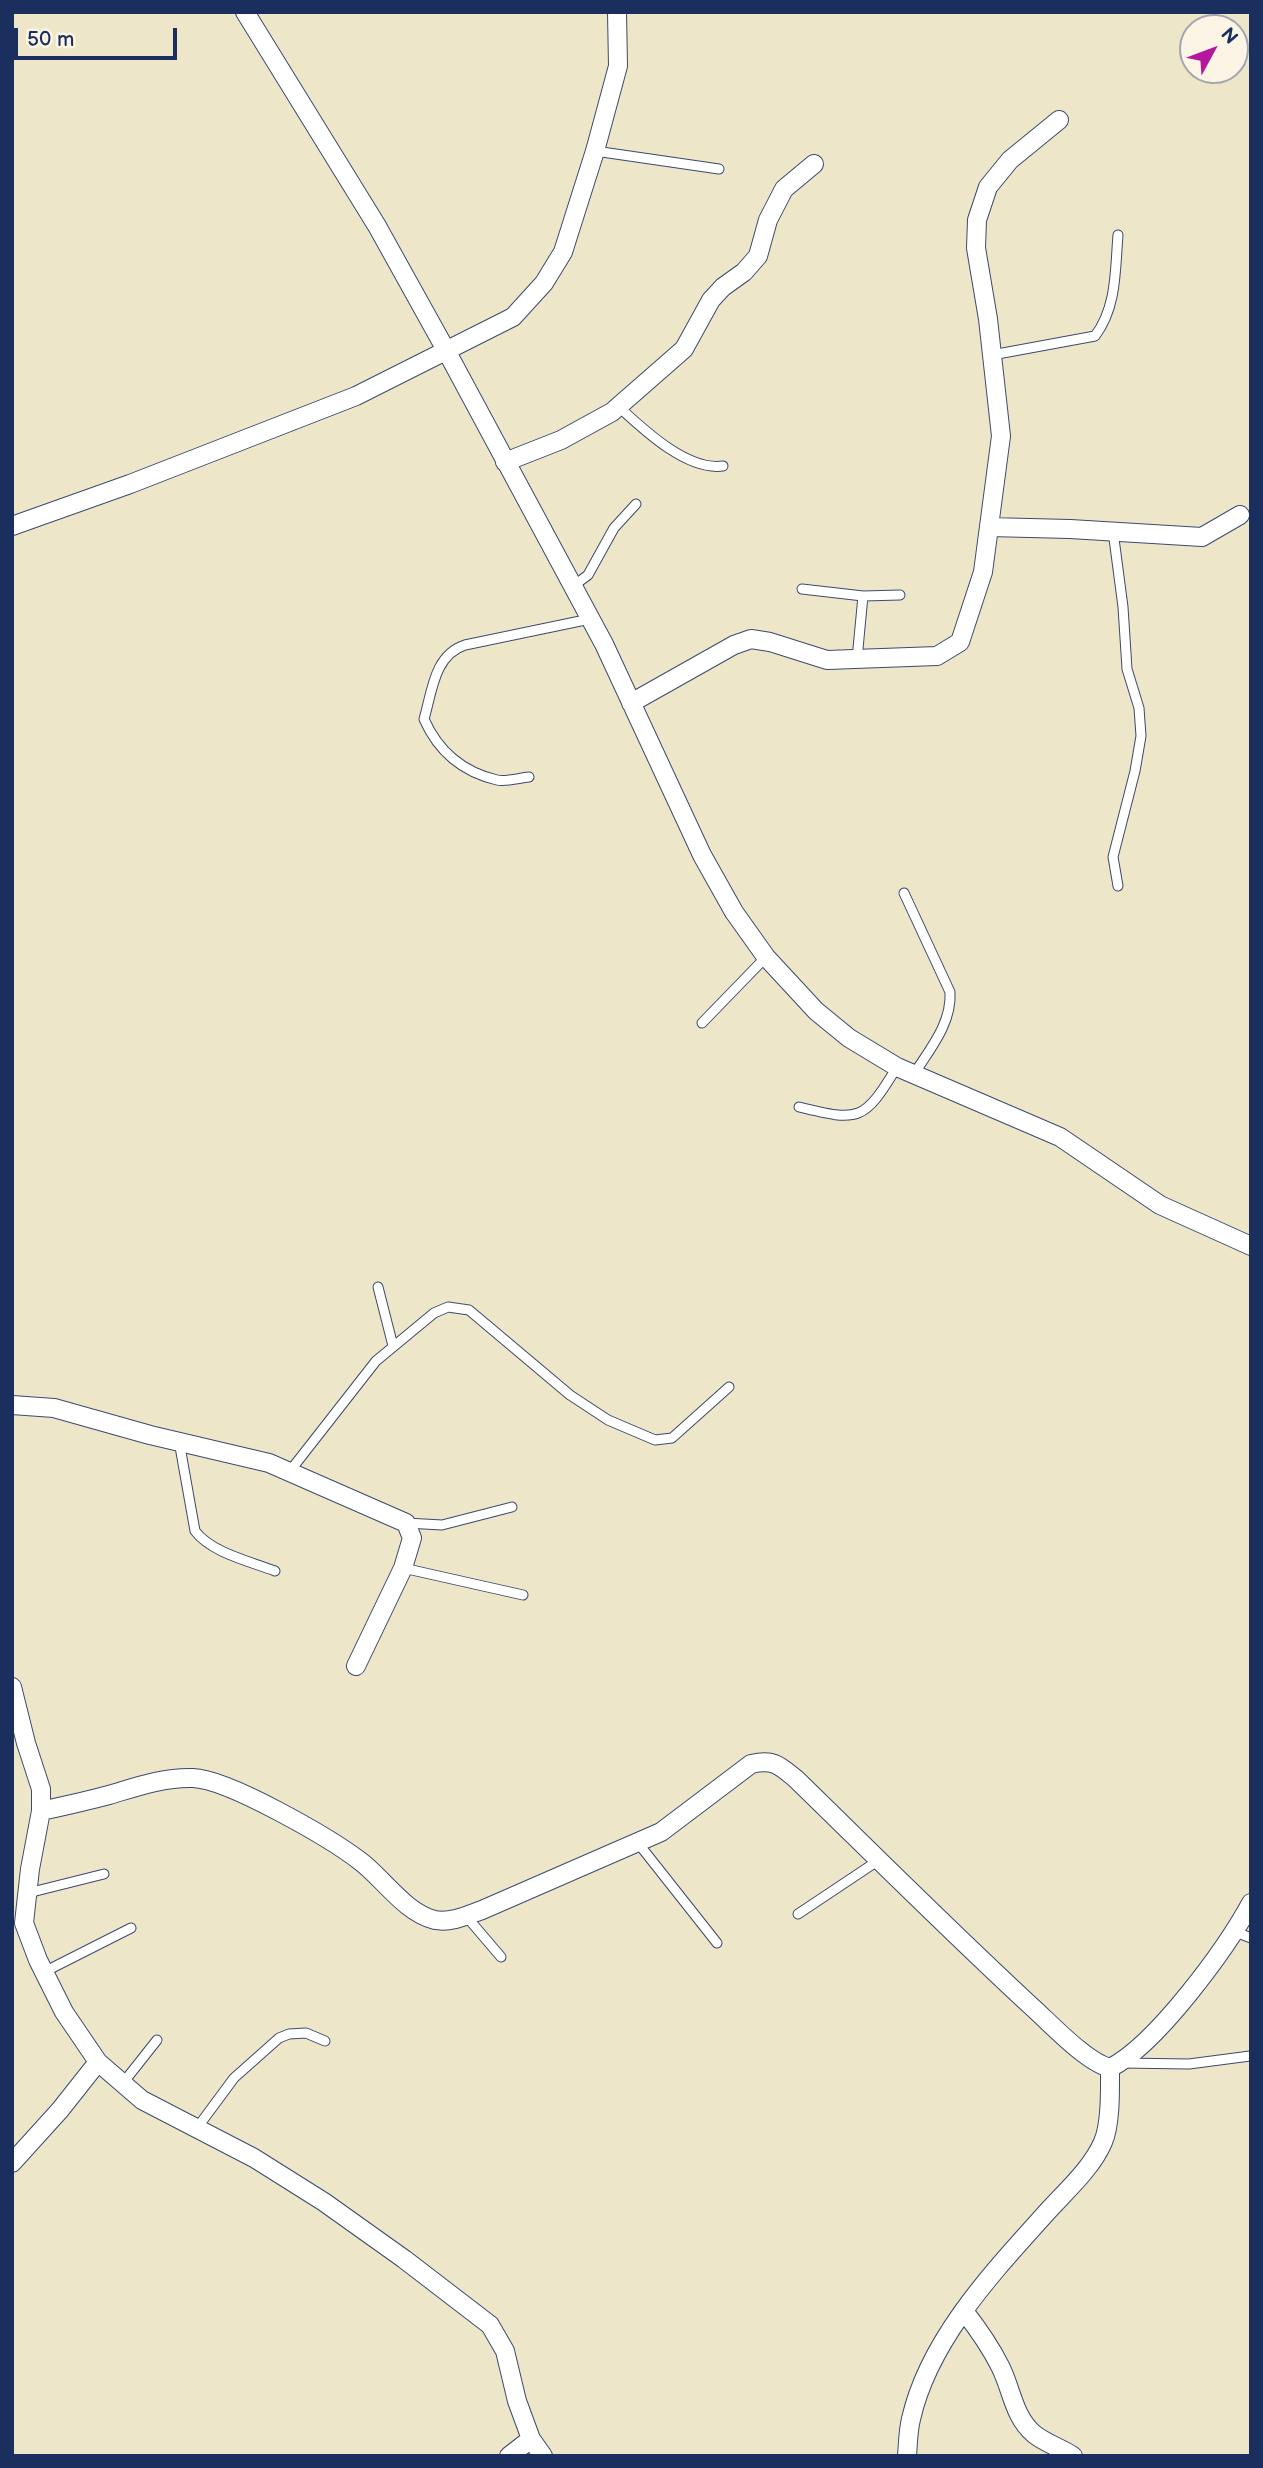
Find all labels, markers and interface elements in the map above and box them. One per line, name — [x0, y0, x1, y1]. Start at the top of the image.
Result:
scale bar — [18, 14, 180, 58]
north arrow — [1179, 14, 1249, 84]
text: N — [1215, 23, 1242, 49]
text: 50 m — [27, 27, 74, 52]

